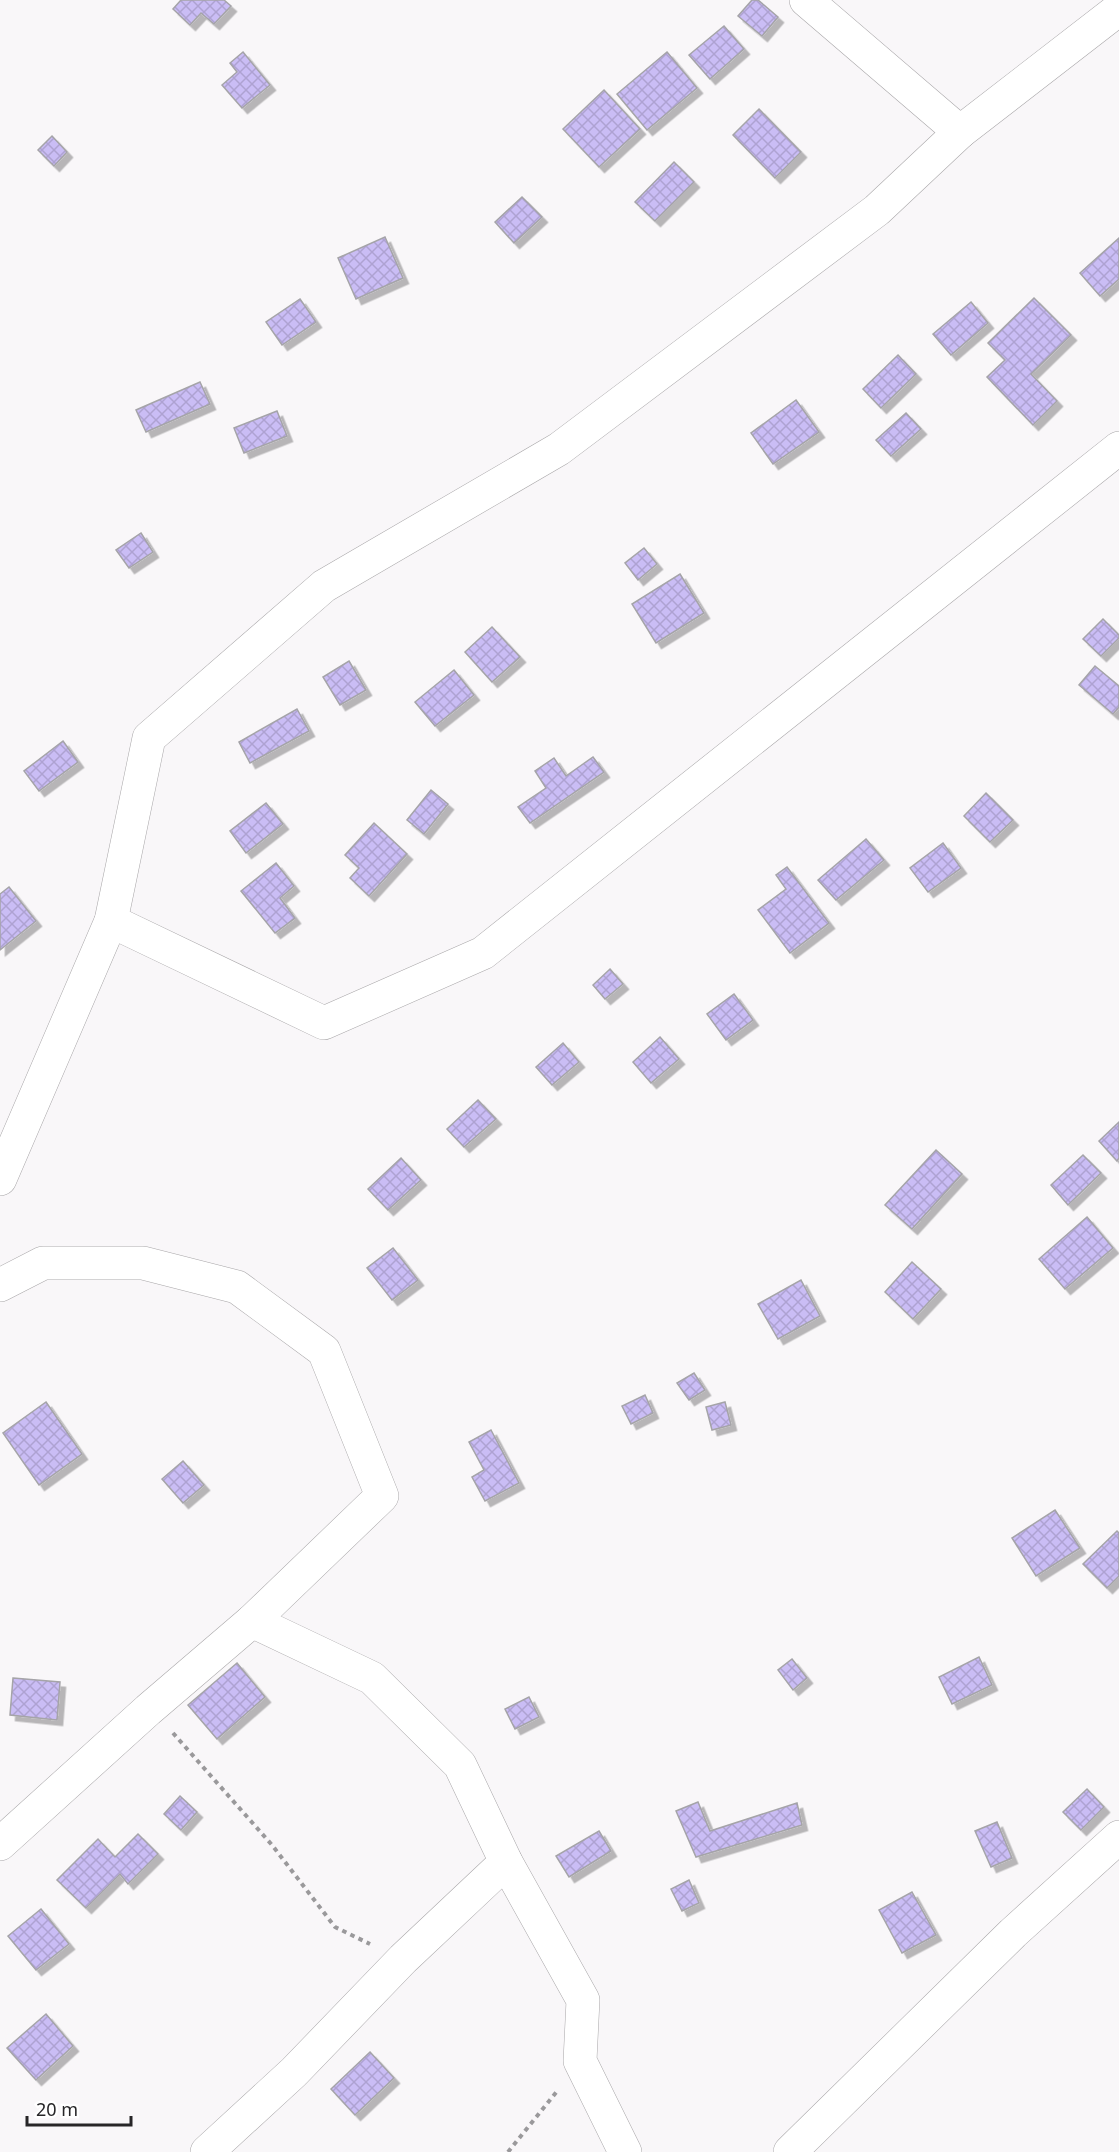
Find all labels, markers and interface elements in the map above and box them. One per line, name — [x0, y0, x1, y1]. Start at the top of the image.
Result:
scale bar — [27, 2089, 130, 2127]
text: 20 m — [36, 2097, 78, 2121]

